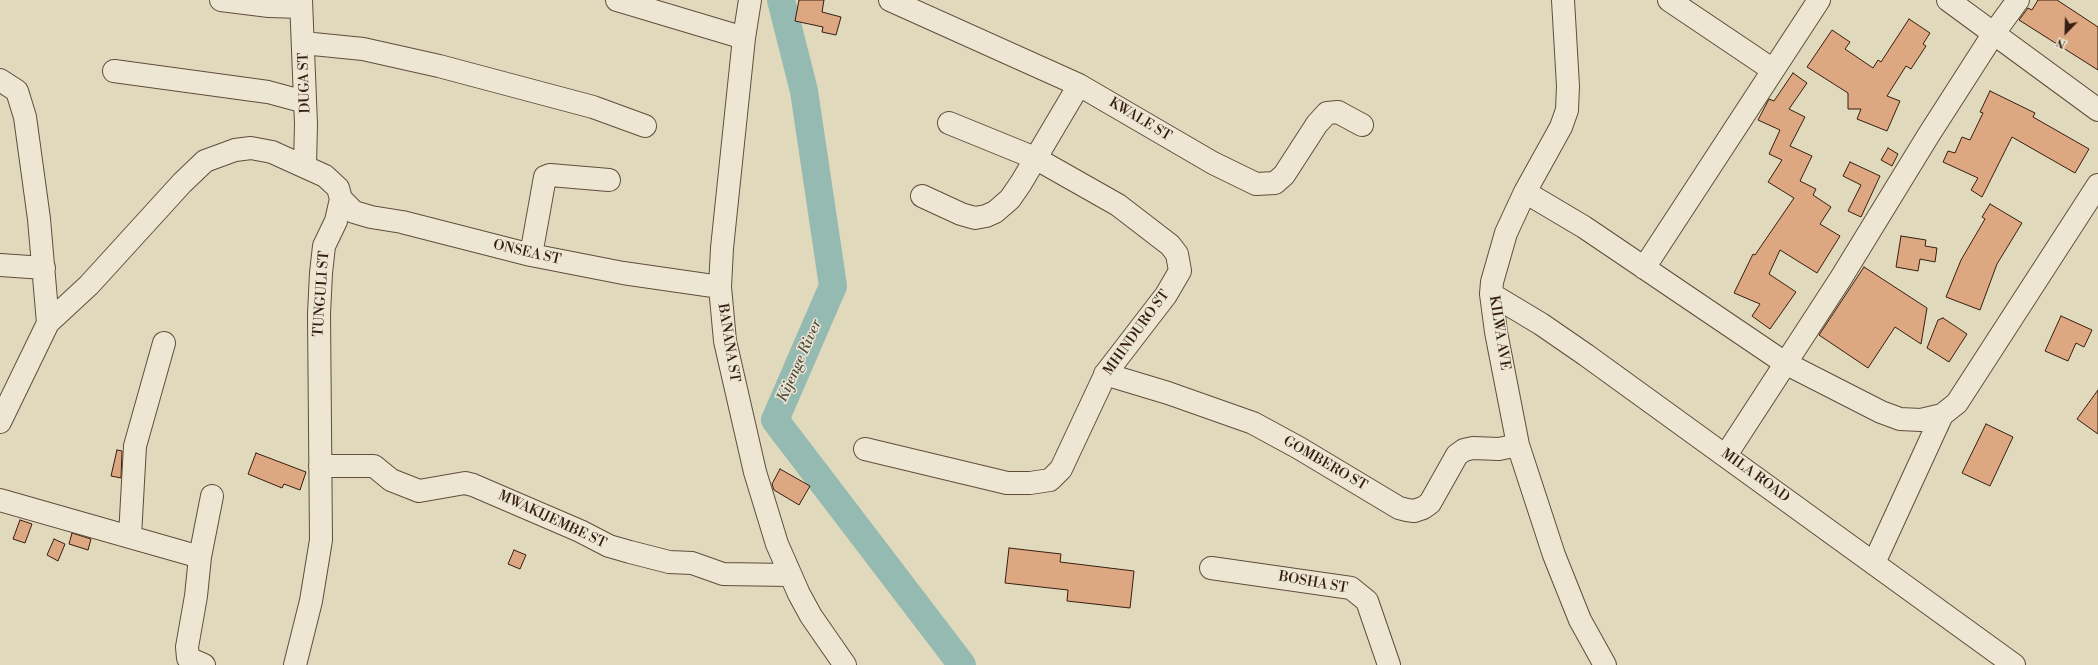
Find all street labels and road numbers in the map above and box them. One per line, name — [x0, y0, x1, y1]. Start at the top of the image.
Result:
street label: DUGA ST — [296, 52, 314, 114]
street label: KWALE ST — [1106, 95, 1174, 145]
street label: ONSEA ST — [491, 237, 563, 269]
street label: TUNGULI ST — [311, 250, 333, 338]
street label: MHINDURO ST — [1100, 287, 1174, 379]
street label: KILWA AVE — [1485, 295, 1513, 371]
street label: BANANA ST — [713, 302, 743, 384]
street label: GOMBERO ST — [1280, 433, 1370, 495]
street label: MILA ROAD — [1718, 446, 1792, 506]
street label: MWAKIJEMBE ST — [495, 488, 609, 552]
street label: BOSHA ST — [1277, 569, 1349, 597]

